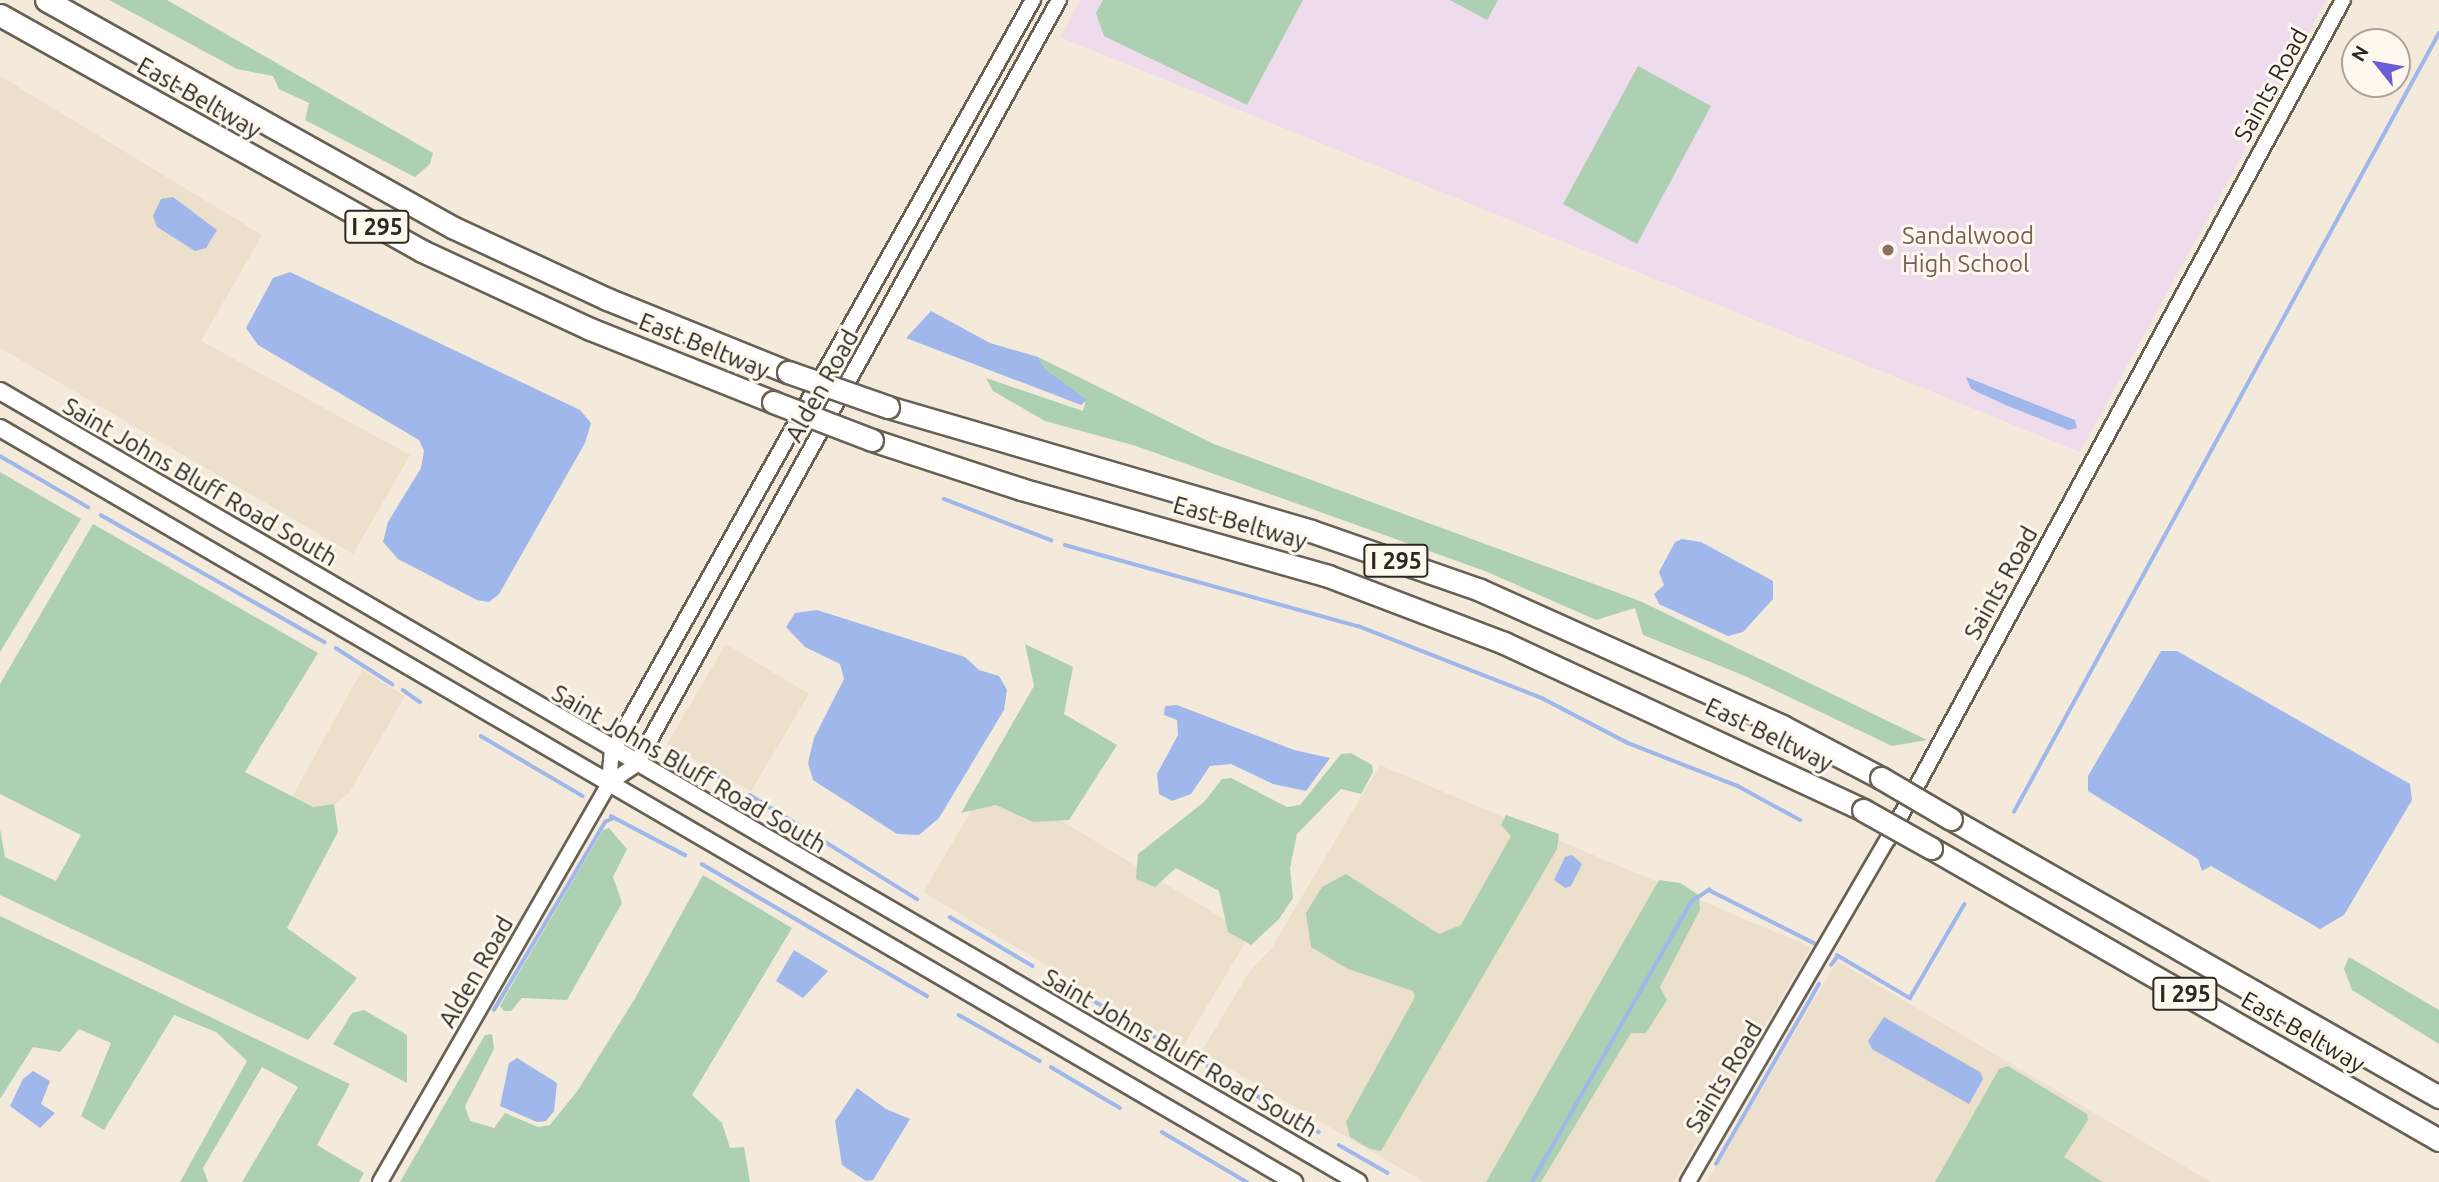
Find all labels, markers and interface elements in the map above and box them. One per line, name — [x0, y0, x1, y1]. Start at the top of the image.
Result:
street label: Saints Road — [2228, 23, 2314, 147]
north arrow — [2341, 28, 2411, 98]
text: N — [2347, 41, 2373, 65]
street label: East Beltway — [132, 51, 266, 145]
road number: I 295 — [344, 208, 410, 246]
place label: Sandalwood High School — [1902, 222, 2034, 278]
marker: Sandalwood High School — [1880, 242, 1896, 258]
street label: East Beltway — [635, 307, 773, 385]
street label: Alden Road — [779, 325, 865, 447]
street label: Saint Johns Bluff Road South — [58, 392, 342, 572]
street label: East Beltway — [1170, 490, 1310, 556]
street label: Saints Road — [1958, 521, 2044, 645]
road number: I 295 — [1363, 541, 1429, 580]
street label: Saint Johns Bluff Road South — [547, 679, 831, 859]
street label: East Beltway — [1701, 692, 1837, 778]
street label: Alden Road — [433, 911, 519, 1033]
street label: Saint Johns Bluff Road South — [1038, 963, 1322, 1143]
road number: I 295 — [2152, 974, 2218, 1014]
street label: East Beltway — [2236, 985, 2370, 1079]
street label: Saints Road — [1679, 1016, 1769, 1138]

